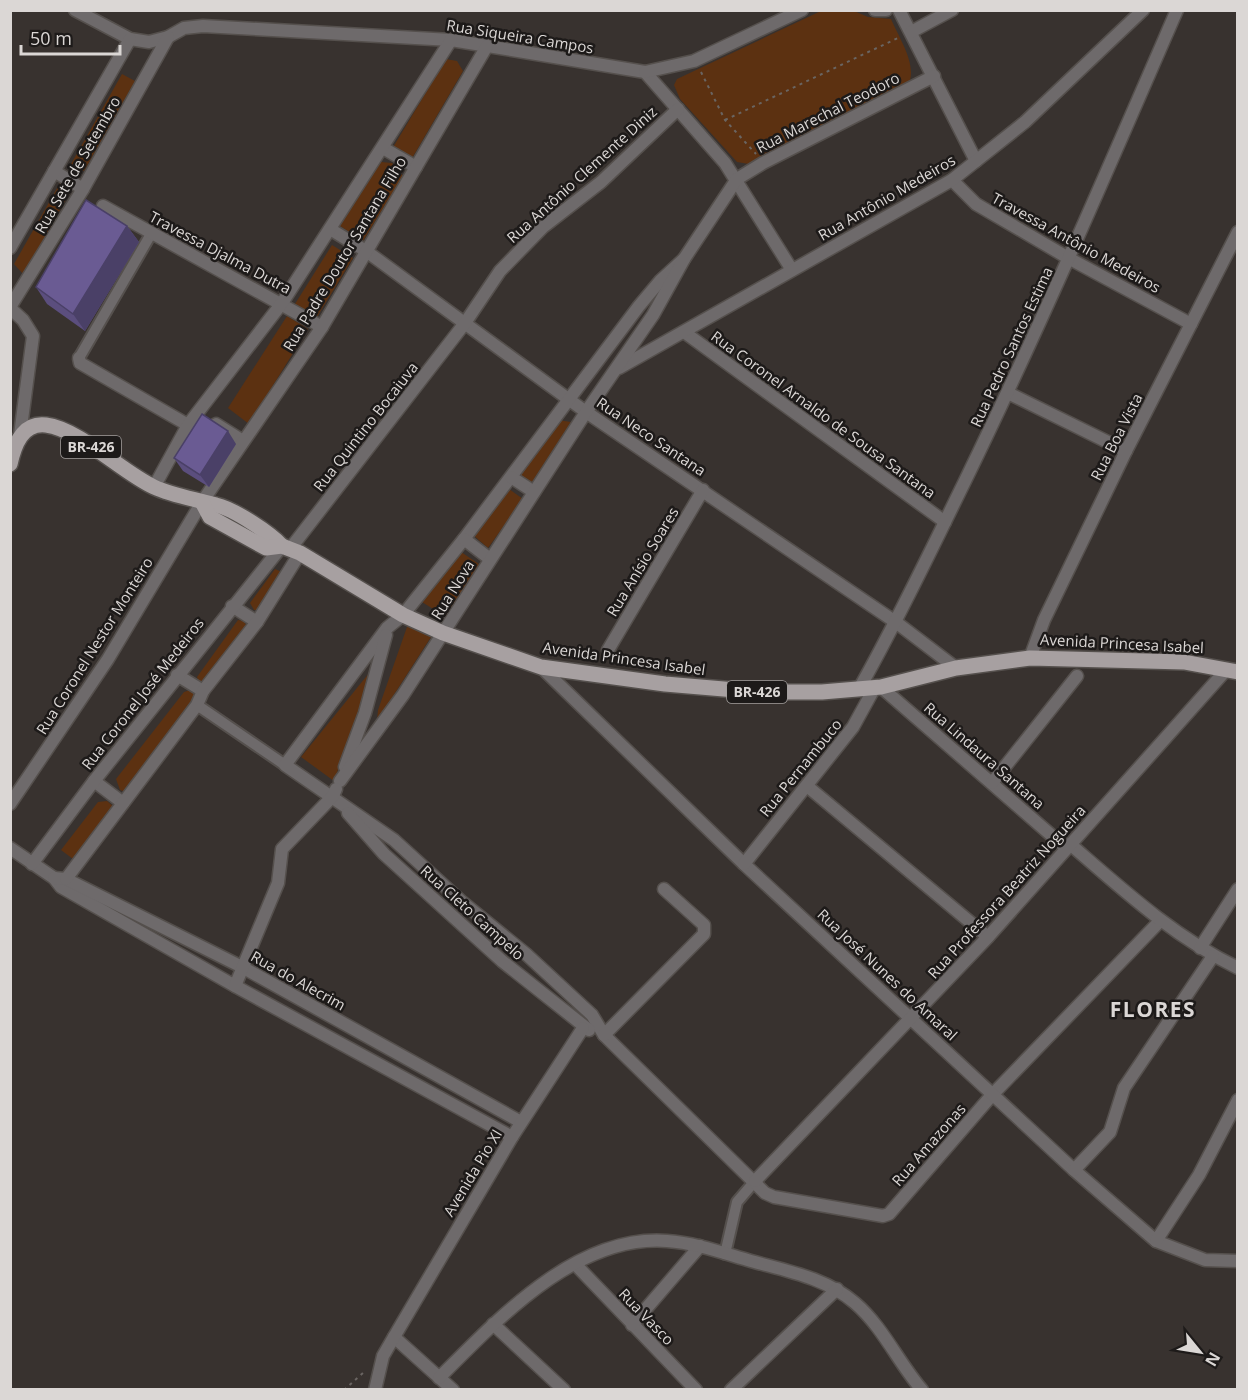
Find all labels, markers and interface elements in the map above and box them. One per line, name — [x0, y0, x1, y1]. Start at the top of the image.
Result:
street label: Rua Siqueira Campos — [445, 15, 595, 58]
scale bar — [21, 18, 120, 56]
text: 50 m — [30, 26, 72, 50]
street label: Rua Marechal Teodoro — [752, 67, 903, 157]
street label: Rua Sete de Setembro — [30, 92, 125, 237]
street label: Rua Antônio Clemente Diniz — [502, 102, 661, 247]
street label: Rua Antônio Medeiros — [814, 150, 959, 245]
street label: Rua Padre Doutor Santana Filho — [278, 153, 410, 354]
street label: Travessa Antônio Medeiros — [989, 187, 1164, 297]
street label: Travessa Djalma Dutra — [146, 206, 295, 298]
street label: Rua Pedro Santos Estima — [965, 263, 1057, 430]
street label: Rua Coronel Arnaldo de Sousa Santana — [707, 326, 940, 503]
street label: Rua Quintino Bocaiuva — [308, 358, 422, 495]
street label: Rua Boa Vista — [1086, 390, 1147, 483]
street label: Rua Neco Santana — [593, 392, 710, 480]
road number: BR-426 — [61, 436, 121, 458]
street label: Rua Anísio Soares — [602, 503, 683, 620]
street label: Rua Coronel Nestor Monteiro — [31, 553, 157, 738]
street label: Rua Nova — [426, 556, 478, 623]
street label: Rua Coronel José Medeiros — [77, 613, 208, 774]
street label: Avenida Princesa Isabel — [1040, 629, 1204, 657]
street label: Avenida Princesa Isabel — [542, 637, 707, 679]
road number: BR-426 — [727, 681, 787, 703]
street label: Rua Lindaura Santana — [920, 697, 1049, 813]
street label: Rua Pernambuco — [755, 714, 846, 820]
street label: Rua Professora Beatriz Nogueira — [923, 800, 1090, 982]
street label: Rua Cleto Campelo — [417, 860, 529, 964]
street label: Rua José Nunes do Amaral — [813, 904, 962, 1044]
street label: Rua do Alecrim — [248, 946, 349, 1014]
district label: FLORES — [1110, 995, 1196, 1023]
street label: Rua Amazonas — [887, 1099, 970, 1190]
street label: Avenida Pio XI — [438, 1125, 506, 1220]
street label: Rua Vasco — [615, 1284, 679, 1349]
north arrow — [1170, 1322, 1230, 1382]
text: N — [1200, 1348, 1226, 1371]

